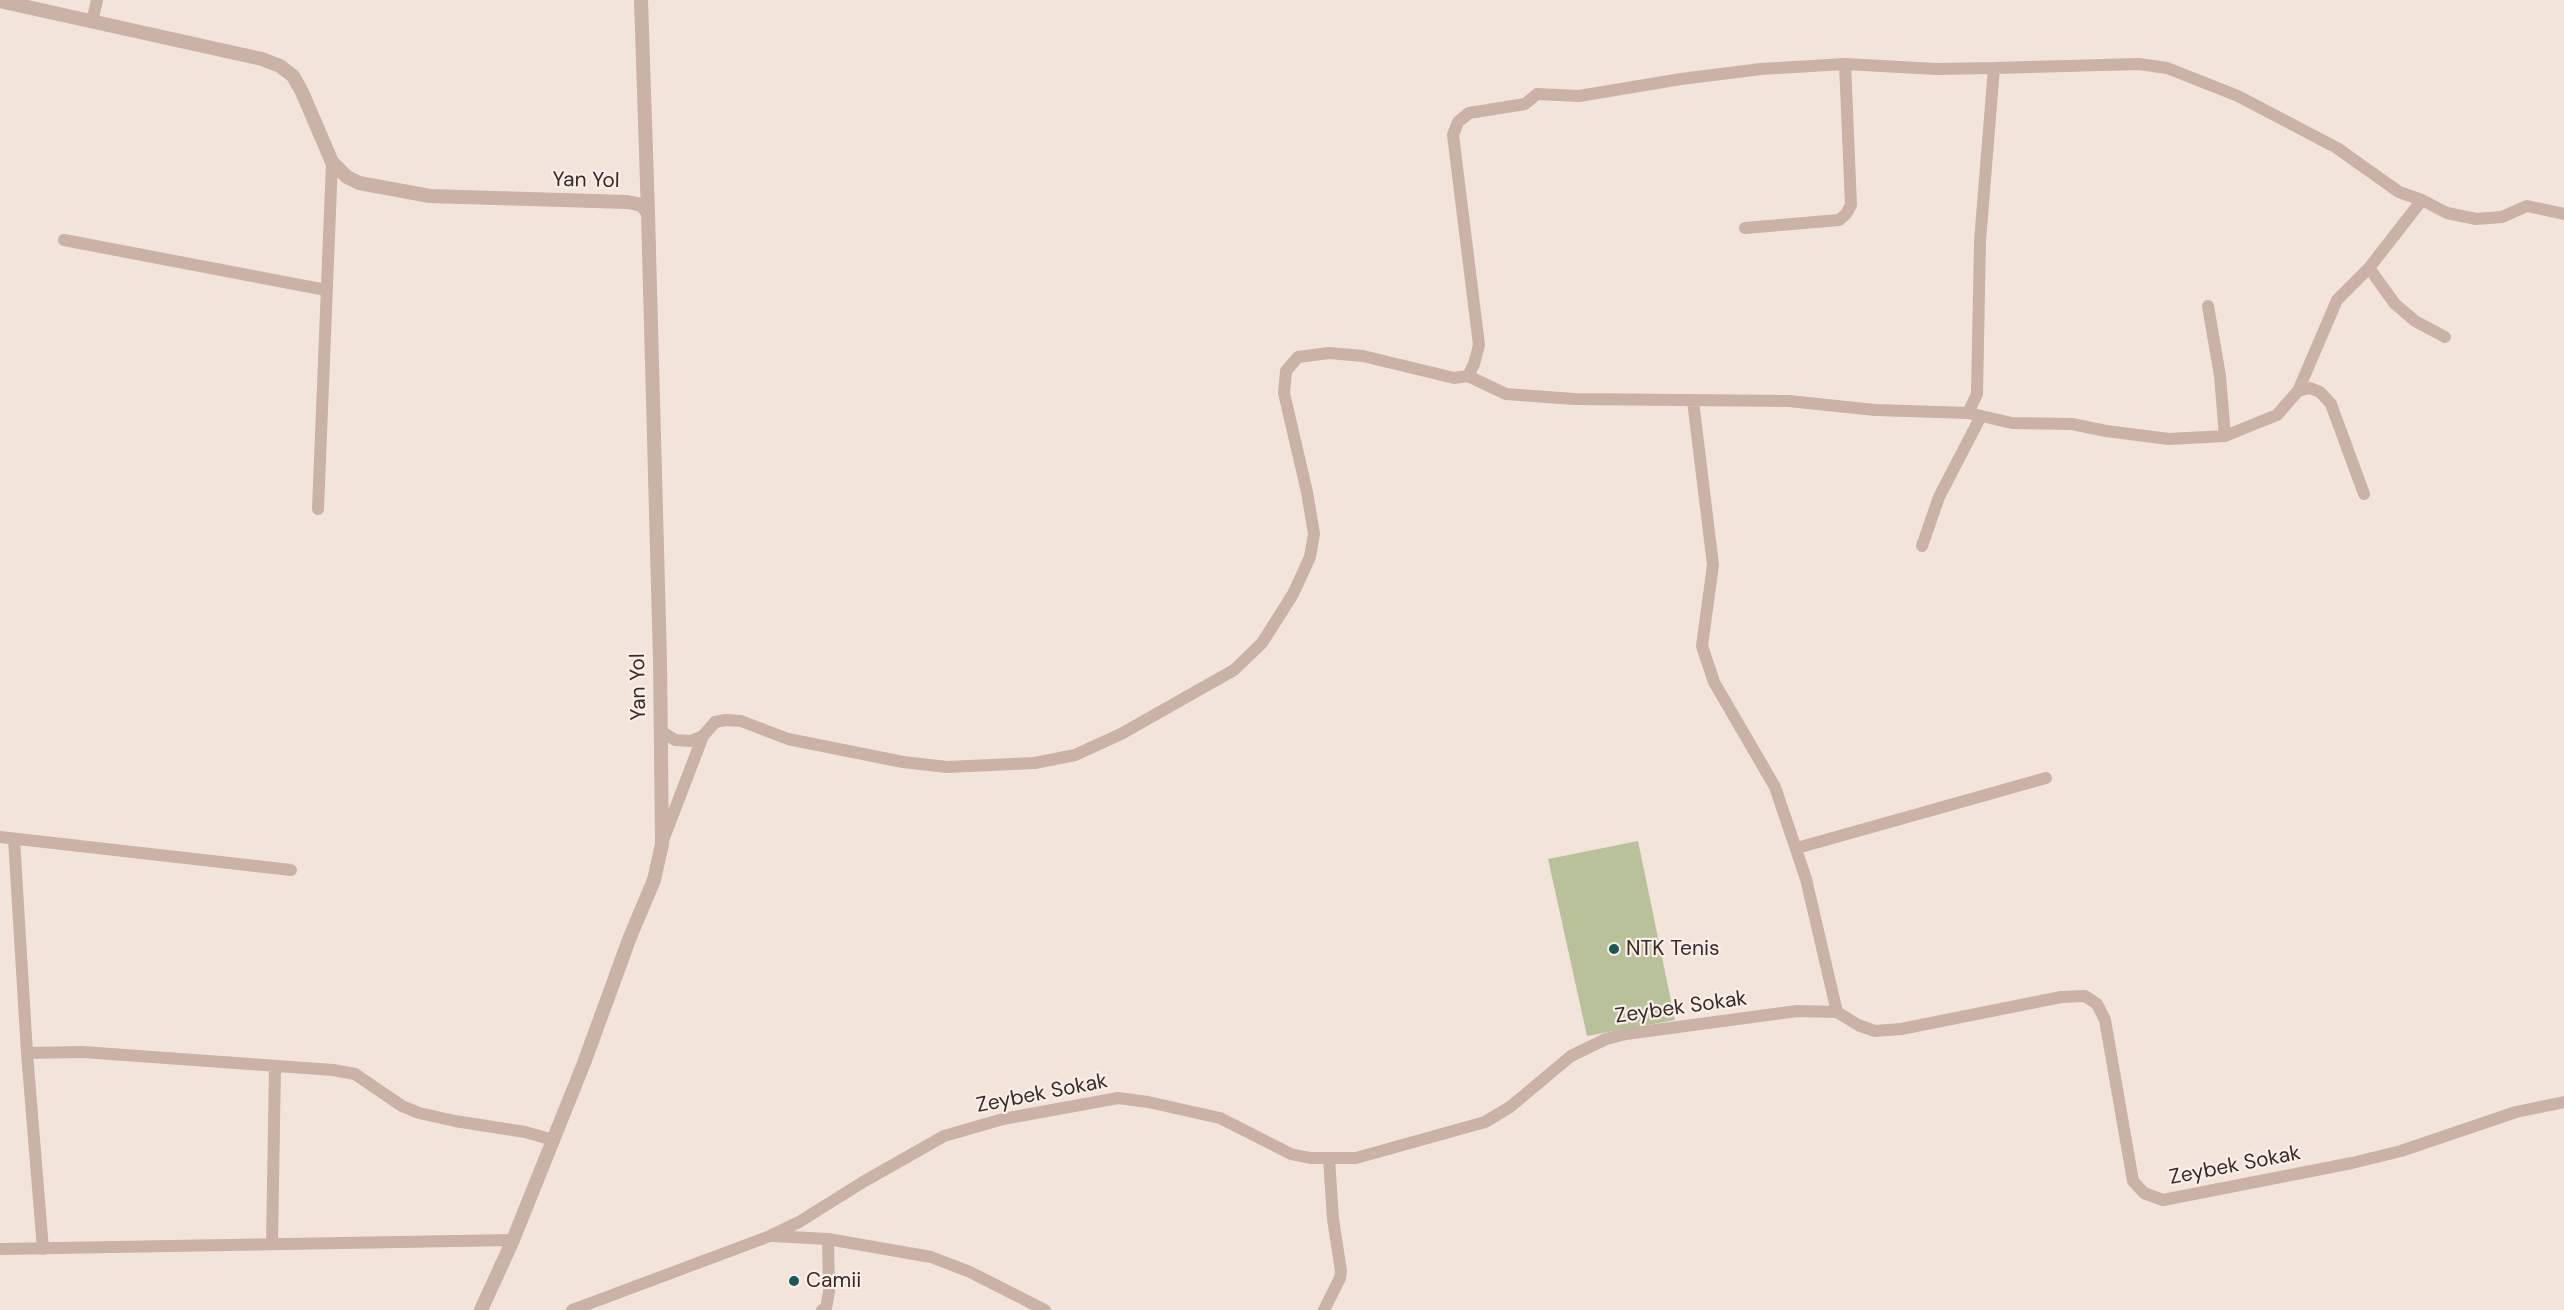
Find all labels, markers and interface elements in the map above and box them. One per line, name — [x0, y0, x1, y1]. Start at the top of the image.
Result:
street label: Yan Yol — [552, 168, 620, 194]
street label: Yan Yol — [626, 653, 652, 721]
place label: NTK Tenis — [1626, 936, 1720, 962]
marker: NTK Tenis — [1607, 942, 1621, 956]
street label: Zeybek Sokak — [1613, 986, 1749, 1030]
street label: Zeybek Sokak — [974, 1069, 1110, 1119]
street label: Zeybek Sokak — [2167, 1141, 2303, 1191]
place label: Camii — [806, 1268, 861, 1294]
marker: Camii — [787, 1274, 801, 1288]

